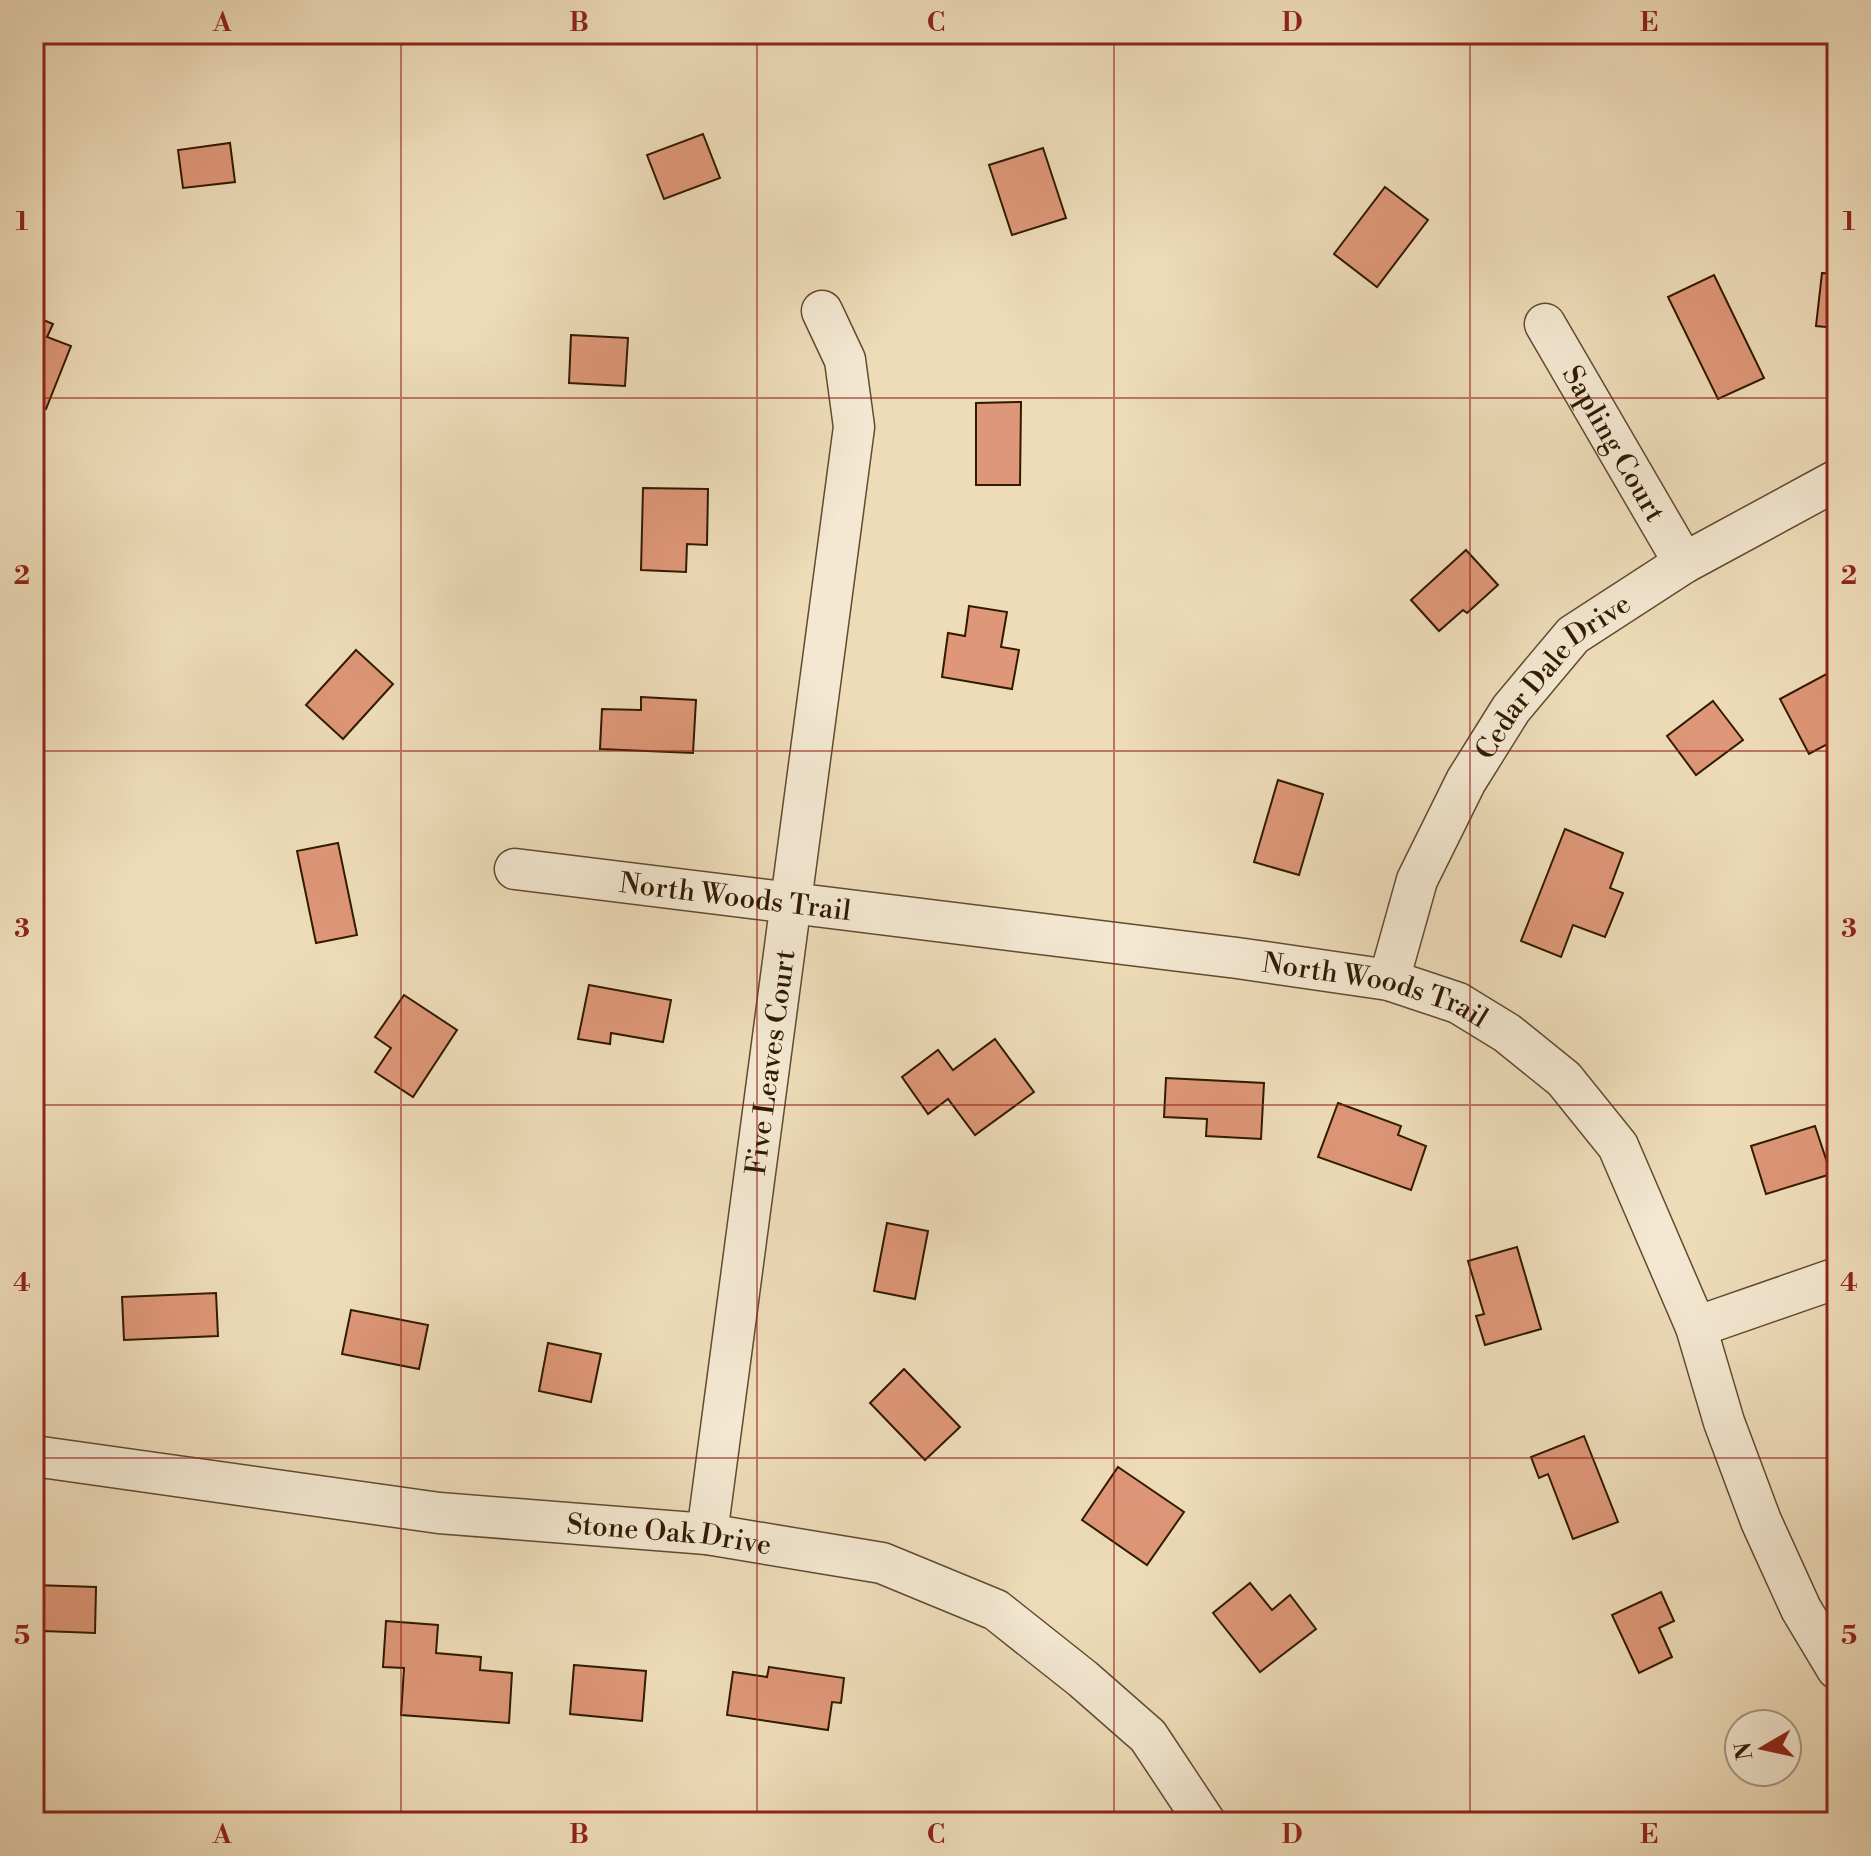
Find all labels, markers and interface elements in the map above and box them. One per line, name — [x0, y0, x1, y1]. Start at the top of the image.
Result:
text: A — [212, 7, 232, 39]
text: B — [569, 7, 589, 39]
text: C — [927, 7, 945, 39]
text: D — [1282, 7, 1302, 39]
text: E — [1640, 7, 1658, 39]
text: 1 — [16, 206, 29, 238]
text: 1 — [1843, 206, 1856, 238]
street label: Sapling Court — [1554, 360, 1672, 528]
text: 2 — [14, 560, 30, 592]
text: 2 — [1841, 560, 1857, 592]
street label: Cedar Dale Drive — [1468, 586, 1638, 766]
street label: North Woods Trail — [617, 866, 853, 929]
text: 3 — [14, 913, 30, 945]
text: 3 — [1841, 913, 1857, 945]
street label: North Woods Trail — [1260, 946, 1494, 1036]
street label: Five Leaves Court — [739, 948, 803, 1177]
text: 4 — [13, 1267, 31, 1299]
text: 4 — [1840, 1267, 1858, 1299]
street label: Stone Oak Drive — [565, 1507, 774, 1563]
text: 5 — [14, 1620, 30, 1652]
text: 5 — [1841, 1620, 1857, 1652]
north arrow — [1723, 1708, 1803, 1788]
text: N — [1730, 1740, 1759, 1762]
text: A — [212, 1819, 232, 1851]
text: B — [569, 1819, 589, 1851]
text: C — [927, 1819, 945, 1851]
text: D — [1282, 1819, 1302, 1851]
text: E — [1640, 1819, 1658, 1851]

